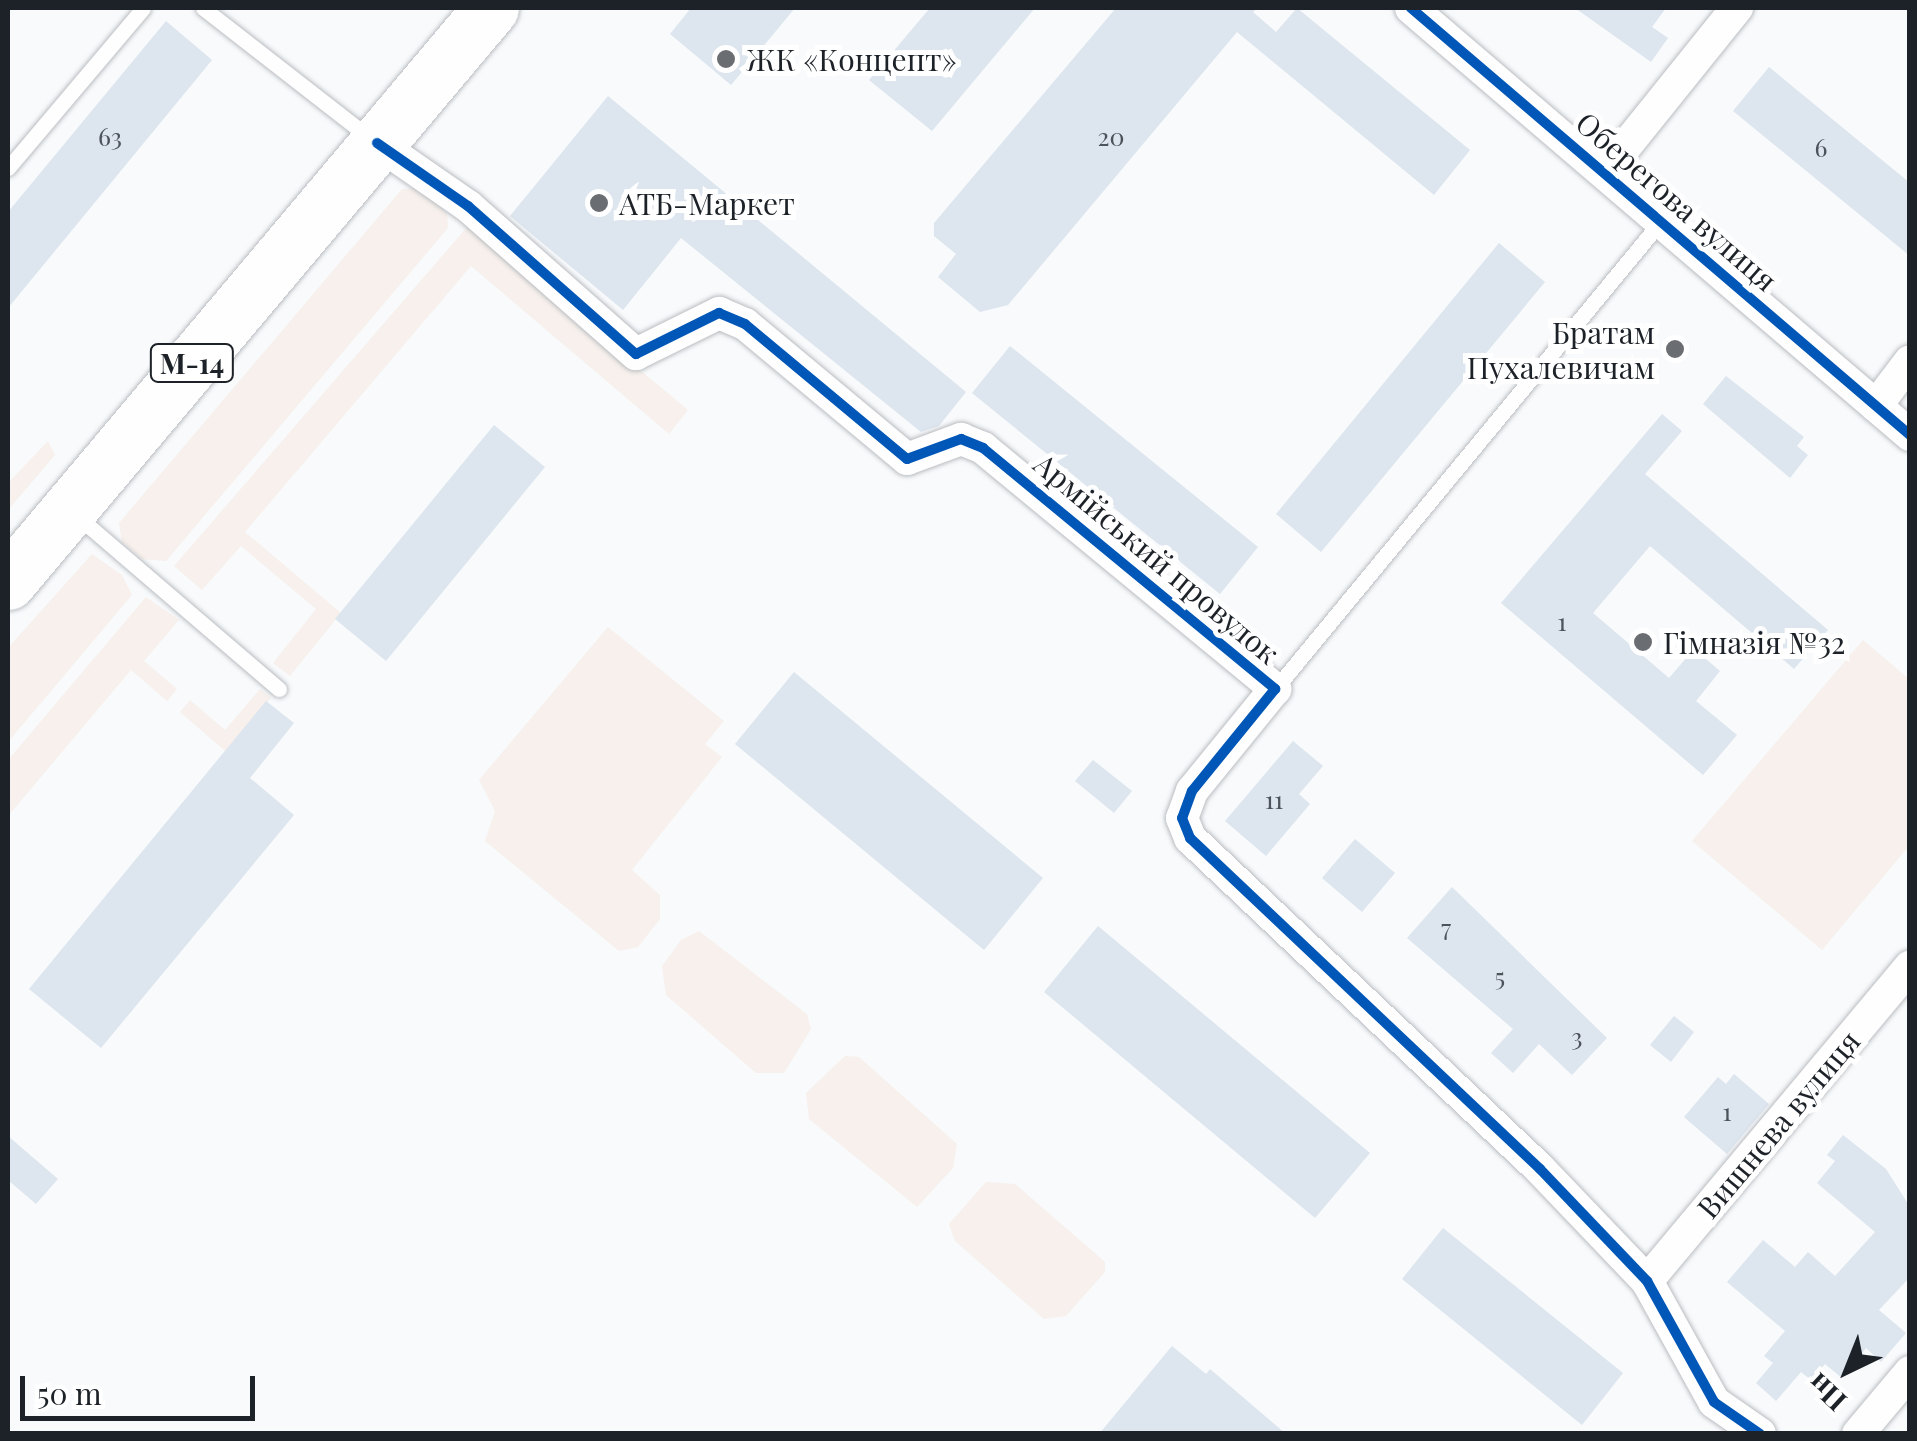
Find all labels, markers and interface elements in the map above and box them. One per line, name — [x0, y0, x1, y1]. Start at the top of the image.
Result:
place label: ЖК «Концепт» — [746, 41, 957, 77]
marker: ЖК «Концепт» — [715, 48, 737, 70]
street label: Оберегова вулиця — [1569, 104, 1785, 298]
house number: 63 — [98, 121, 122, 151]
house number: 20 — [1098, 121, 1124, 151]
house number: 6 — [1815, 132, 1827, 162]
place label: АТБ-Маркет — [619, 185, 795, 221]
marker: АТБ-Маркет — [588, 192, 610, 214]
place label: Братам Пухалевичам — [1467, 314, 1655, 384]
marker: Братам Пухалевичам — [1664, 338, 1686, 360]
road number: М-14 — [150, 340, 234, 386]
street label: Армійський провулок — [1027, 445, 1287, 671]
house number: 1 — [1557, 606, 1567, 636]
place label: Гімназія №32 — [1663, 624, 1845, 660]
marker: Гімназія №32 — [1632, 631, 1654, 653]
house number: 11 — [1265, 784, 1283, 814]
house number: 7 — [1441, 912, 1451, 942]
house number: 5 — [1495, 961, 1505, 991]
house number: 3 — [1571, 1021, 1583, 1051]
street label: Вишнева вулиця — [1689, 1023, 1867, 1225]
house number: 1 — [1722, 1096, 1732, 1126]
north arrow — [1797, 1321, 1897, 1421]
scale bar — [25, 1356, 260, 1418]
text: Пн — [1799, 1366, 1854, 1421]
text: 50 m — [37, 1373, 102, 1413]

